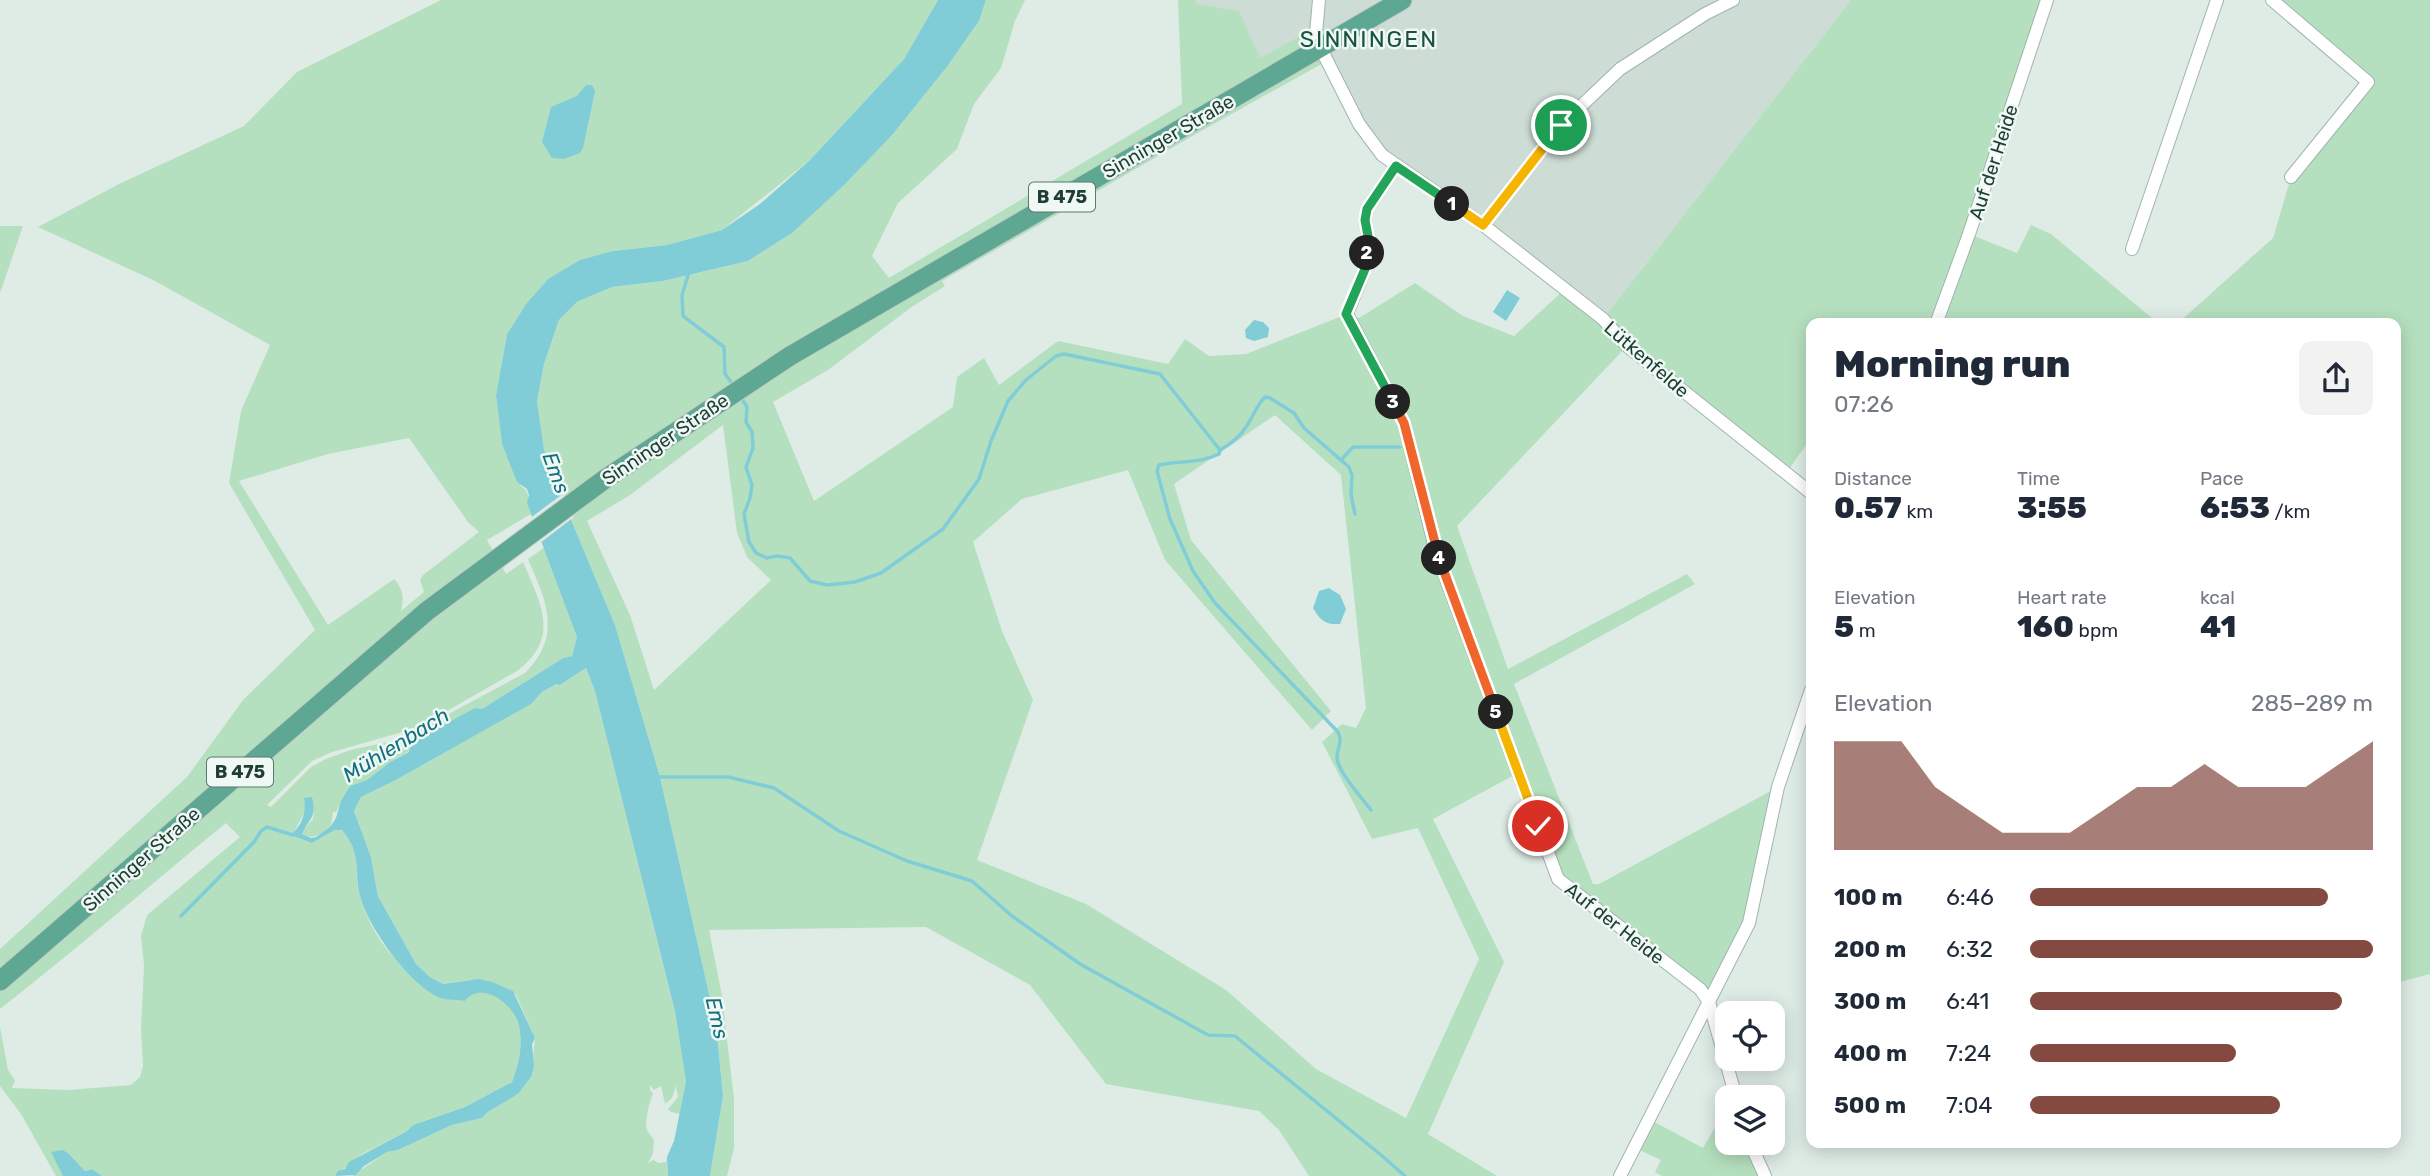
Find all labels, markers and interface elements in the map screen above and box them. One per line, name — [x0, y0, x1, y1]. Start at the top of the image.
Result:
district label: SINNINGEN — [1300, 25, 1438, 53]
street label: Sinninger Straße — [1099, 90, 1238, 183]
pin — [1531, 95, 1591, 155]
street label: Auf der Heide — [1964, 102, 2023, 223]
icon: arrive — [1542, 106, 1580, 144]
road number: B 475 — [1029, 182, 1095, 212]
pin: 1 — [1434, 186, 1470, 222]
text: 1 — [1447, 192, 1456, 215]
pin: 2 — [1350, 236, 1384, 270]
text: 2 — [1360, 241, 1373, 264]
street label: Lütkenfelde — [1600, 316, 1694, 402]
text: Morning run — [1834, 341, 2071, 387]
button: share — [2299, 341, 2373, 415]
pin: 3 — [1376, 384, 1410, 420]
street label: Sinninger Straße — [598, 389, 733, 490]
text: 3 — [1386, 390, 1399, 413]
text: 07:26 — [1834, 390, 1894, 418]
water label: Ems — [538, 449, 576, 497]
text: Distance — [1834, 467, 1912, 490]
text: Time — [2017, 467, 2060, 490]
text: Pace — [2200, 467, 2244, 490]
text: 0.57 — [1834, 490, 1902, 526]
text: 3:55 — [2017, 490, 2087, 526]
text: 6:53 — [2200, 490, 2270, 526]
text: km — [1902, 500, 1933, 523]
text: /km — [2270, 500, 2310, 523]
pin: 4 — [1422, 540, 1456, 576]
text: 4 — [1432, 546, 1445, 569]
text: Elevation — [1834, 586, 1915, 609]
text: Heart rate — [2017, 586, 2107, 609]
text: kcal — [2200, 586, 2235, 609]
text: 5 — [1834, 609, 1854, 645]
text: 160 — [2017, 609, 2074, 645]
text: 41 — [2200, 609, 2236, 645]
text: m — [1854, 619, 1876, 642]
text: bpm — [2074, 619, 2118, 642]
text: Elevation — [1834, 689, 1933, 717]
text: 285–289 m — [2251, 689, 2373, 717]
pin: 5 — [1478, 694, 1514, 730]
text: 5 — [1489, 700, 1502, 723]
water label: Mühlenbach — [338, 702, 454, 787]
road number: B 475 — [207, 758, 273, 786]
pin — [1508, 796, 1568, 856]
street label: Sinninger Straße — [78, 802, 205, 916]
icon: check — [1519, 807, 1557, 845]
street label: Auf der Heide — [1560, 877, 1669, 969]
text: 100 m — [1834, 883, 1903, 911]
text: 6:46 — [1946, 883, 1994, 911]
text: 200 m — [1834, 935, 1906, 963]
text: 6:32 — [1946, 935, 1993, 963]
text: 300 m — [1834, 987, 1906, 1015]
text: 6:41 — [1946, 987, 1989, 1015]
water label: Ems — [701, 995, 734, 1041]
map controls — [1715, 1001, 1785, 1155]
button: locate — [1715, 1001, 1785, 1071]
text: 400 m — [1834, 1039, 1907, 1067]
text: 7:24 — [1946, 1039, 1991, 1067]
button: layers — [1715, 1085, 1785, 1155]
text: 500 m — [1834, 1091, 1906, 1119]
text: 7:04 — [1946, 1091, 1993, 1119]

